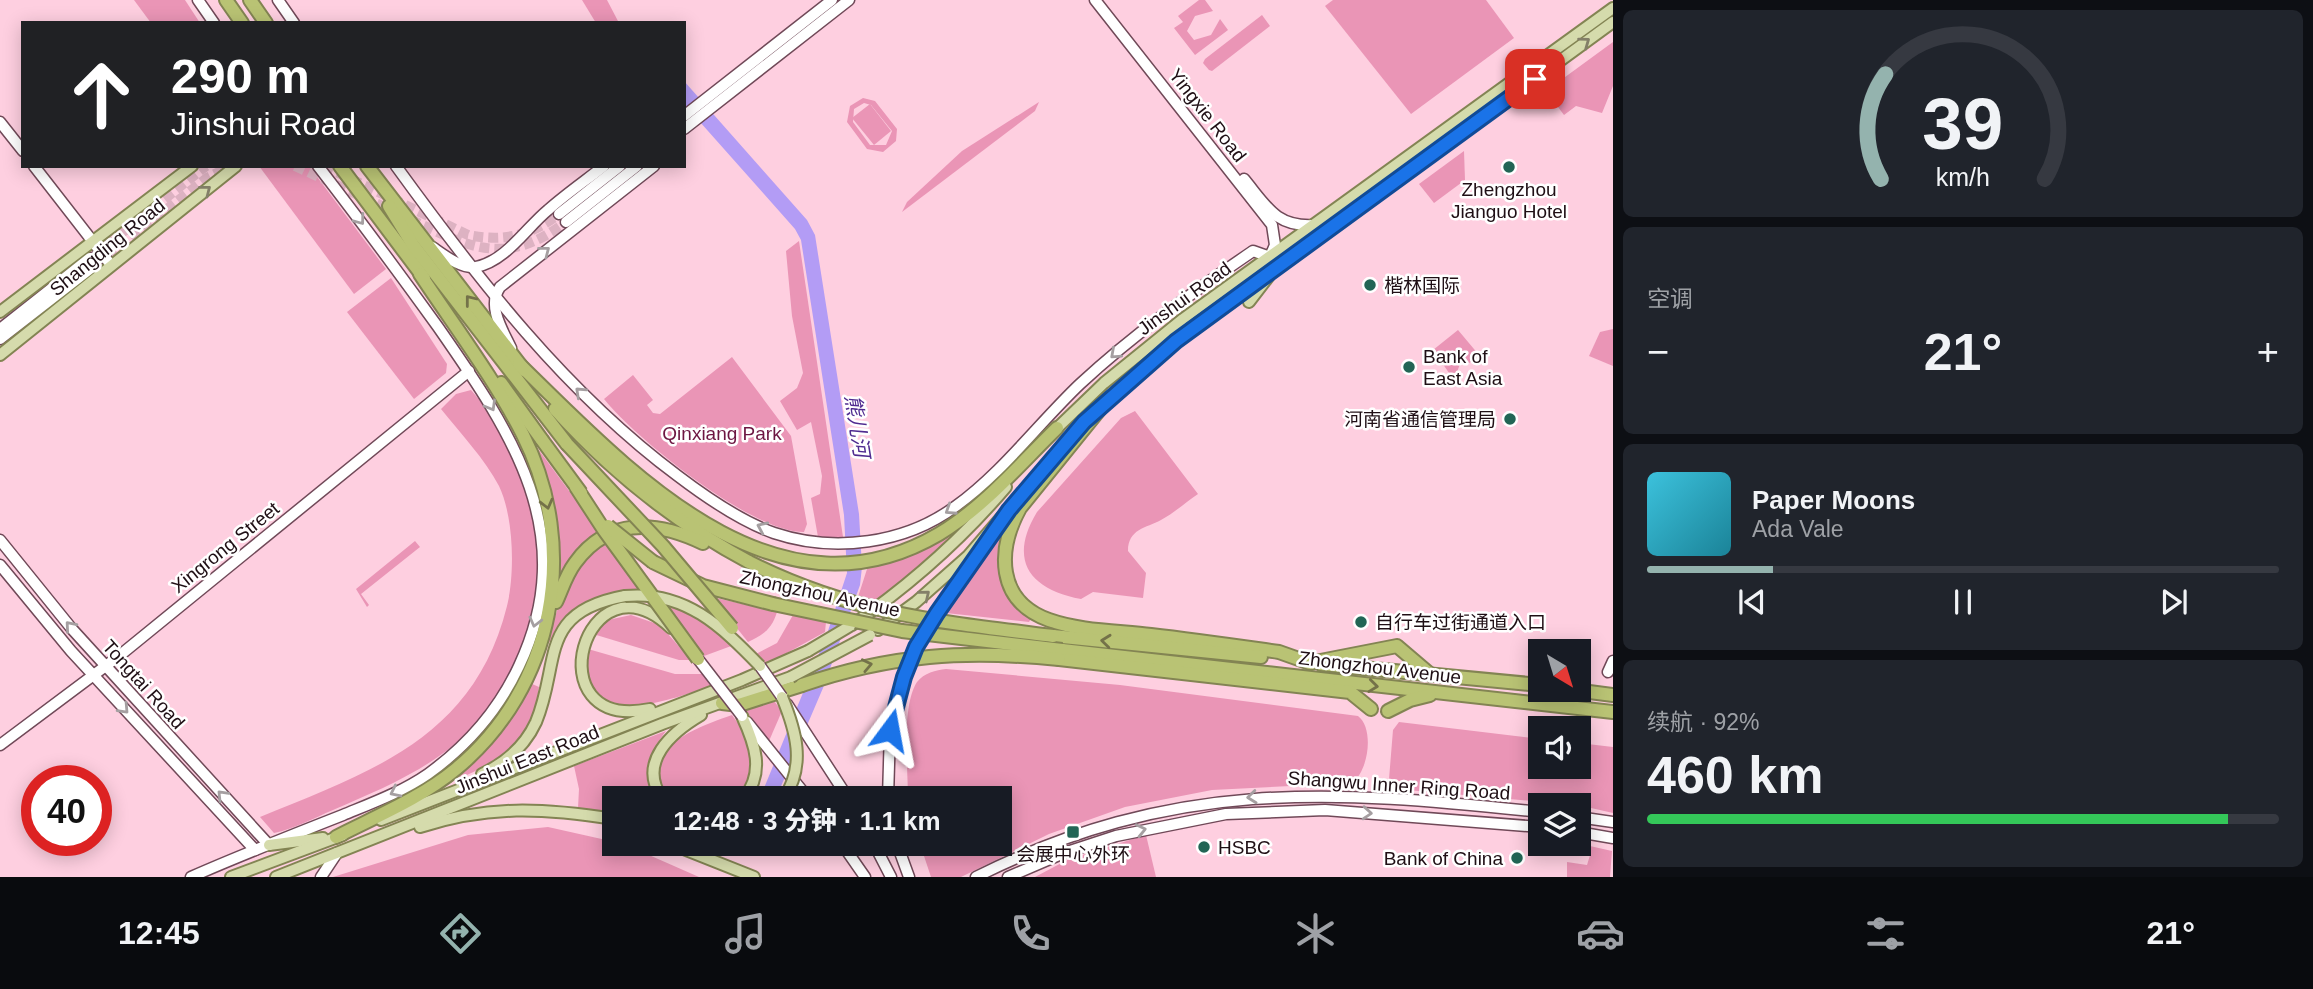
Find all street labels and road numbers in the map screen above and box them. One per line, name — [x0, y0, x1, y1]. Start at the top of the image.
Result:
street label: Yingxie Road — [1165, 65, 1250, 166]
street label: Shangding Road — [46, 195, 169, 300]
street label: Jinshui Road — [1134, 258, 1235, 339]
street label: Xingrong Street — [167, 497, 284, 597]
street label: Zhongzhou Avenue — [738, 566, 902, 621]
street label: Tongtai Road — [98, 636, 189, 733]
street label: Zhongzhou Avenue — [1298, 647, 1462, 688]
street label: Jinshui East Road — [452, 721, 602, 798]
street label: Shangwu Inner Ring Road — [1287, 767, 1511, 804]

